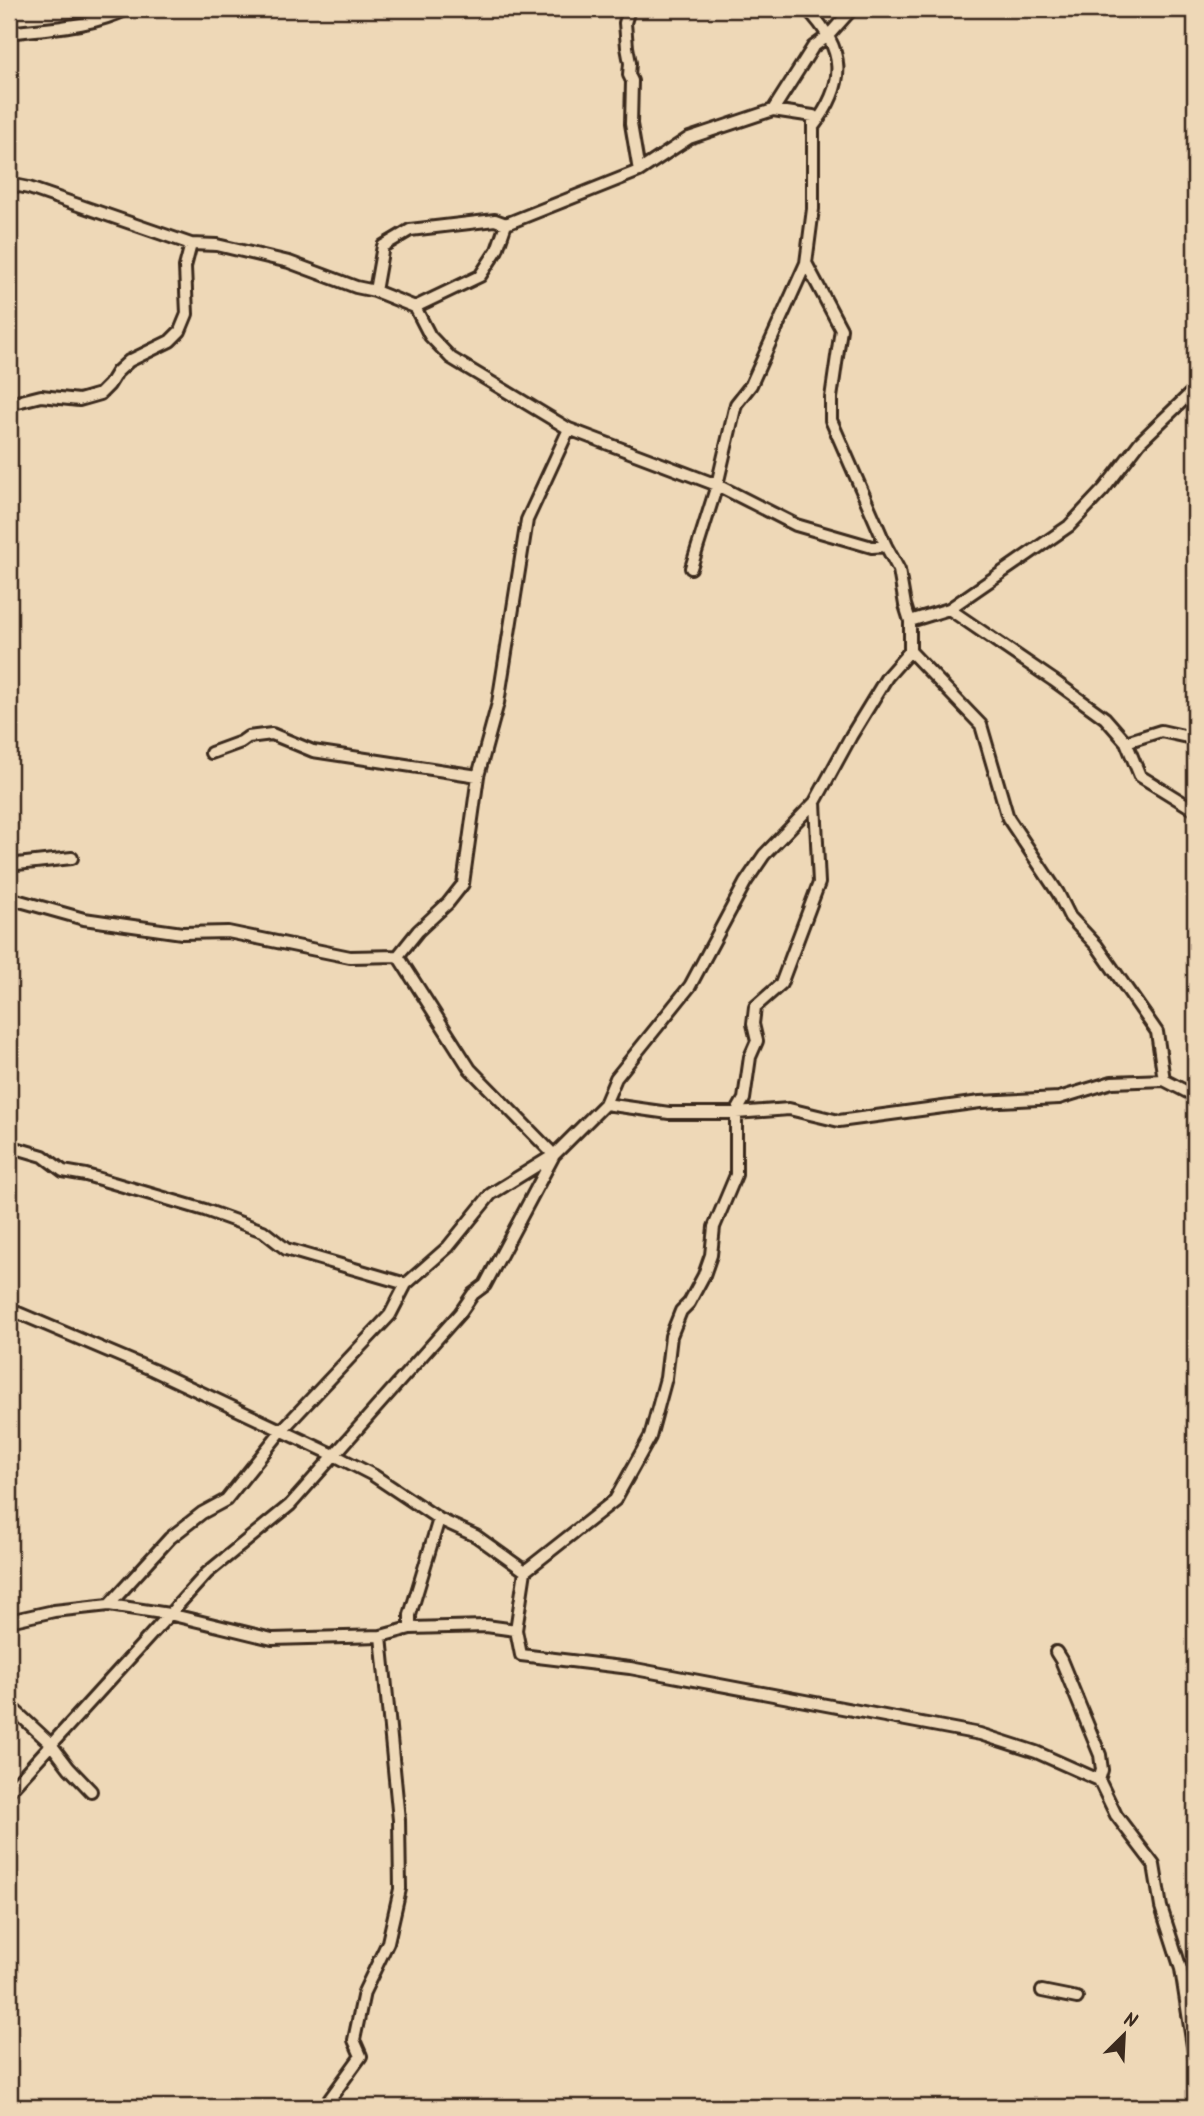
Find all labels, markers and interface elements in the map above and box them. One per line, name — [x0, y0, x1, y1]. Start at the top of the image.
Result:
north arrow — [1088, 2000, 1158, 2070]
text: N — [1119, 2005, 1142, 2037]

